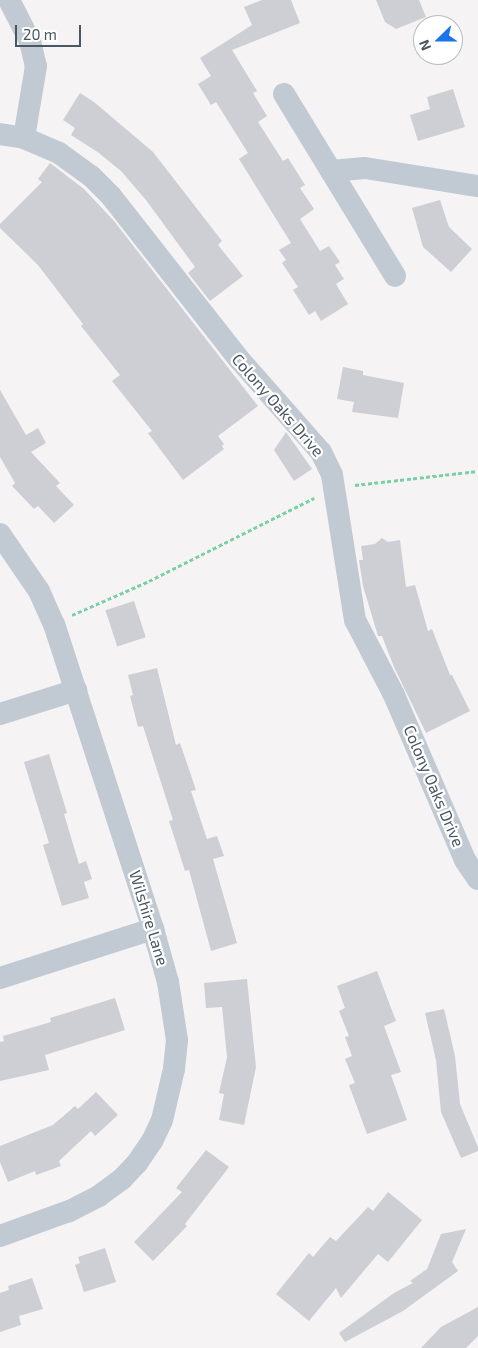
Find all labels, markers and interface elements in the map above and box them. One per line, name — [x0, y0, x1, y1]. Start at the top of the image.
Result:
scale bar — [18, 15, 84, 47]
north arrow — [413, 15, 463, 65]
text: 20 m — [23, 25, 57, 43]
text: N — [415, 38, 434, 53]
street label: Colony Oaks Drive — [228, 349, 328, 461]
street label: Colony Oaks Drive — [400, 722, 468, 850]
street label: Wilshire Lane — [125, 868, 173, 968]

